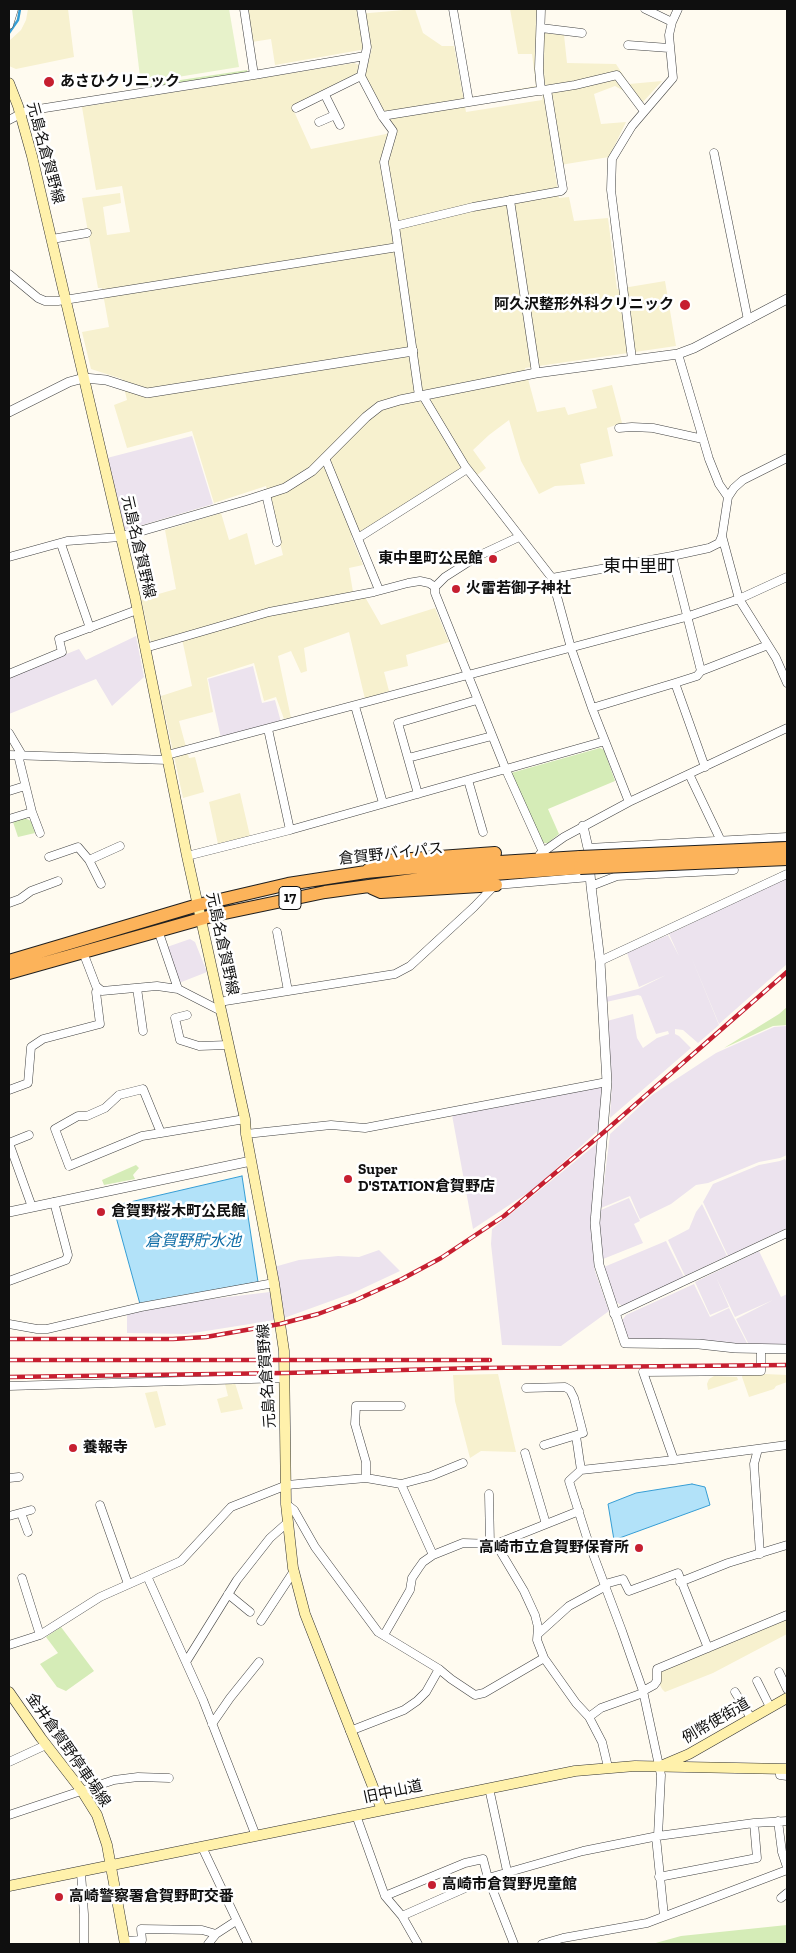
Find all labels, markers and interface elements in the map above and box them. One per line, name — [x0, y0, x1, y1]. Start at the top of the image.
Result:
place label: あさひクリニック — [60, 73, 180, 91]
marker: あさひクリニック — [42, 75, 56, 89]
street label: 元島名倉賀野線 — [23, 100, 67, 206]
place label: 阿久沢整形外科クリニック — [494, 296, 674, 314]
marker: 阿久沢整形外科クリニック — [678, 298, 692, 312]
street label: 元島名倉賀野線 — [117, 494, 159, 600]
place label: 東中里町公民館 — [378, 550, 483, 568]
marker: 東中里町公民館 — [487, 553, 499, 565]
district label: 東中里町 — [603, 556, 675, 578]
place label: 火雷若御子神社 — [466, 580, 571, 598]
marker: 火雷若御子神社 — [450, 583, 462, 595]
street label: 倉賀野バイパス — [338, 840, 444, 868]
road number: 17 — [279, 886, 301, 910]
street label: 元島名倉賀野線 — [202, 891, 242, 997]
place label: Super D'STATION倉賀野店 — [358, 1161, 495, 1196]
marker: Super D'STATION倉賀野店 — [342, 1173, 354, 1185]
place label: 倉賀野桜木町公民館 — [111, 1203, 246, 1221]
marker: 倉賀野桜木町公民館 — [95, 1206, 107, 1218]
water label: 倉賀野貯水池 — [145, 1231, 241, 1251]
street label: 元島名倉賀野線 — [254, 1323, 280, 1429]
place label: 養報寺 — [83, 1439, 128, 1457]
marker: 養報寺 — [67, 1442, 79, 1454]
place label: 高崎市立倉賀野保育所 — [479, 1539, 629, 1557]
marker: 高崎市立倉賀野保育所 — [633, 1542, 645, 1554]
street label: 金井倉賀野停車場線 — [22, 1690, 114, 1810]
street label: 例幣使街道 — [679, 1694, 753, 1748]
street label: 旧中山道 — [362, 1777, 424, 1807]
place label: 高崎市倉賀野児童館 — [442, 1876, 577, 1894]
marker: 高崎市倉賀野児童館 — [426, 1879, 438, 1891]
place label: 高崎警察署倉賀野町交番 — [69, 1888, 234, 1906]
marker: 高崎警察署倉賀野町交番 — [53, 1891, 65, 1903]

